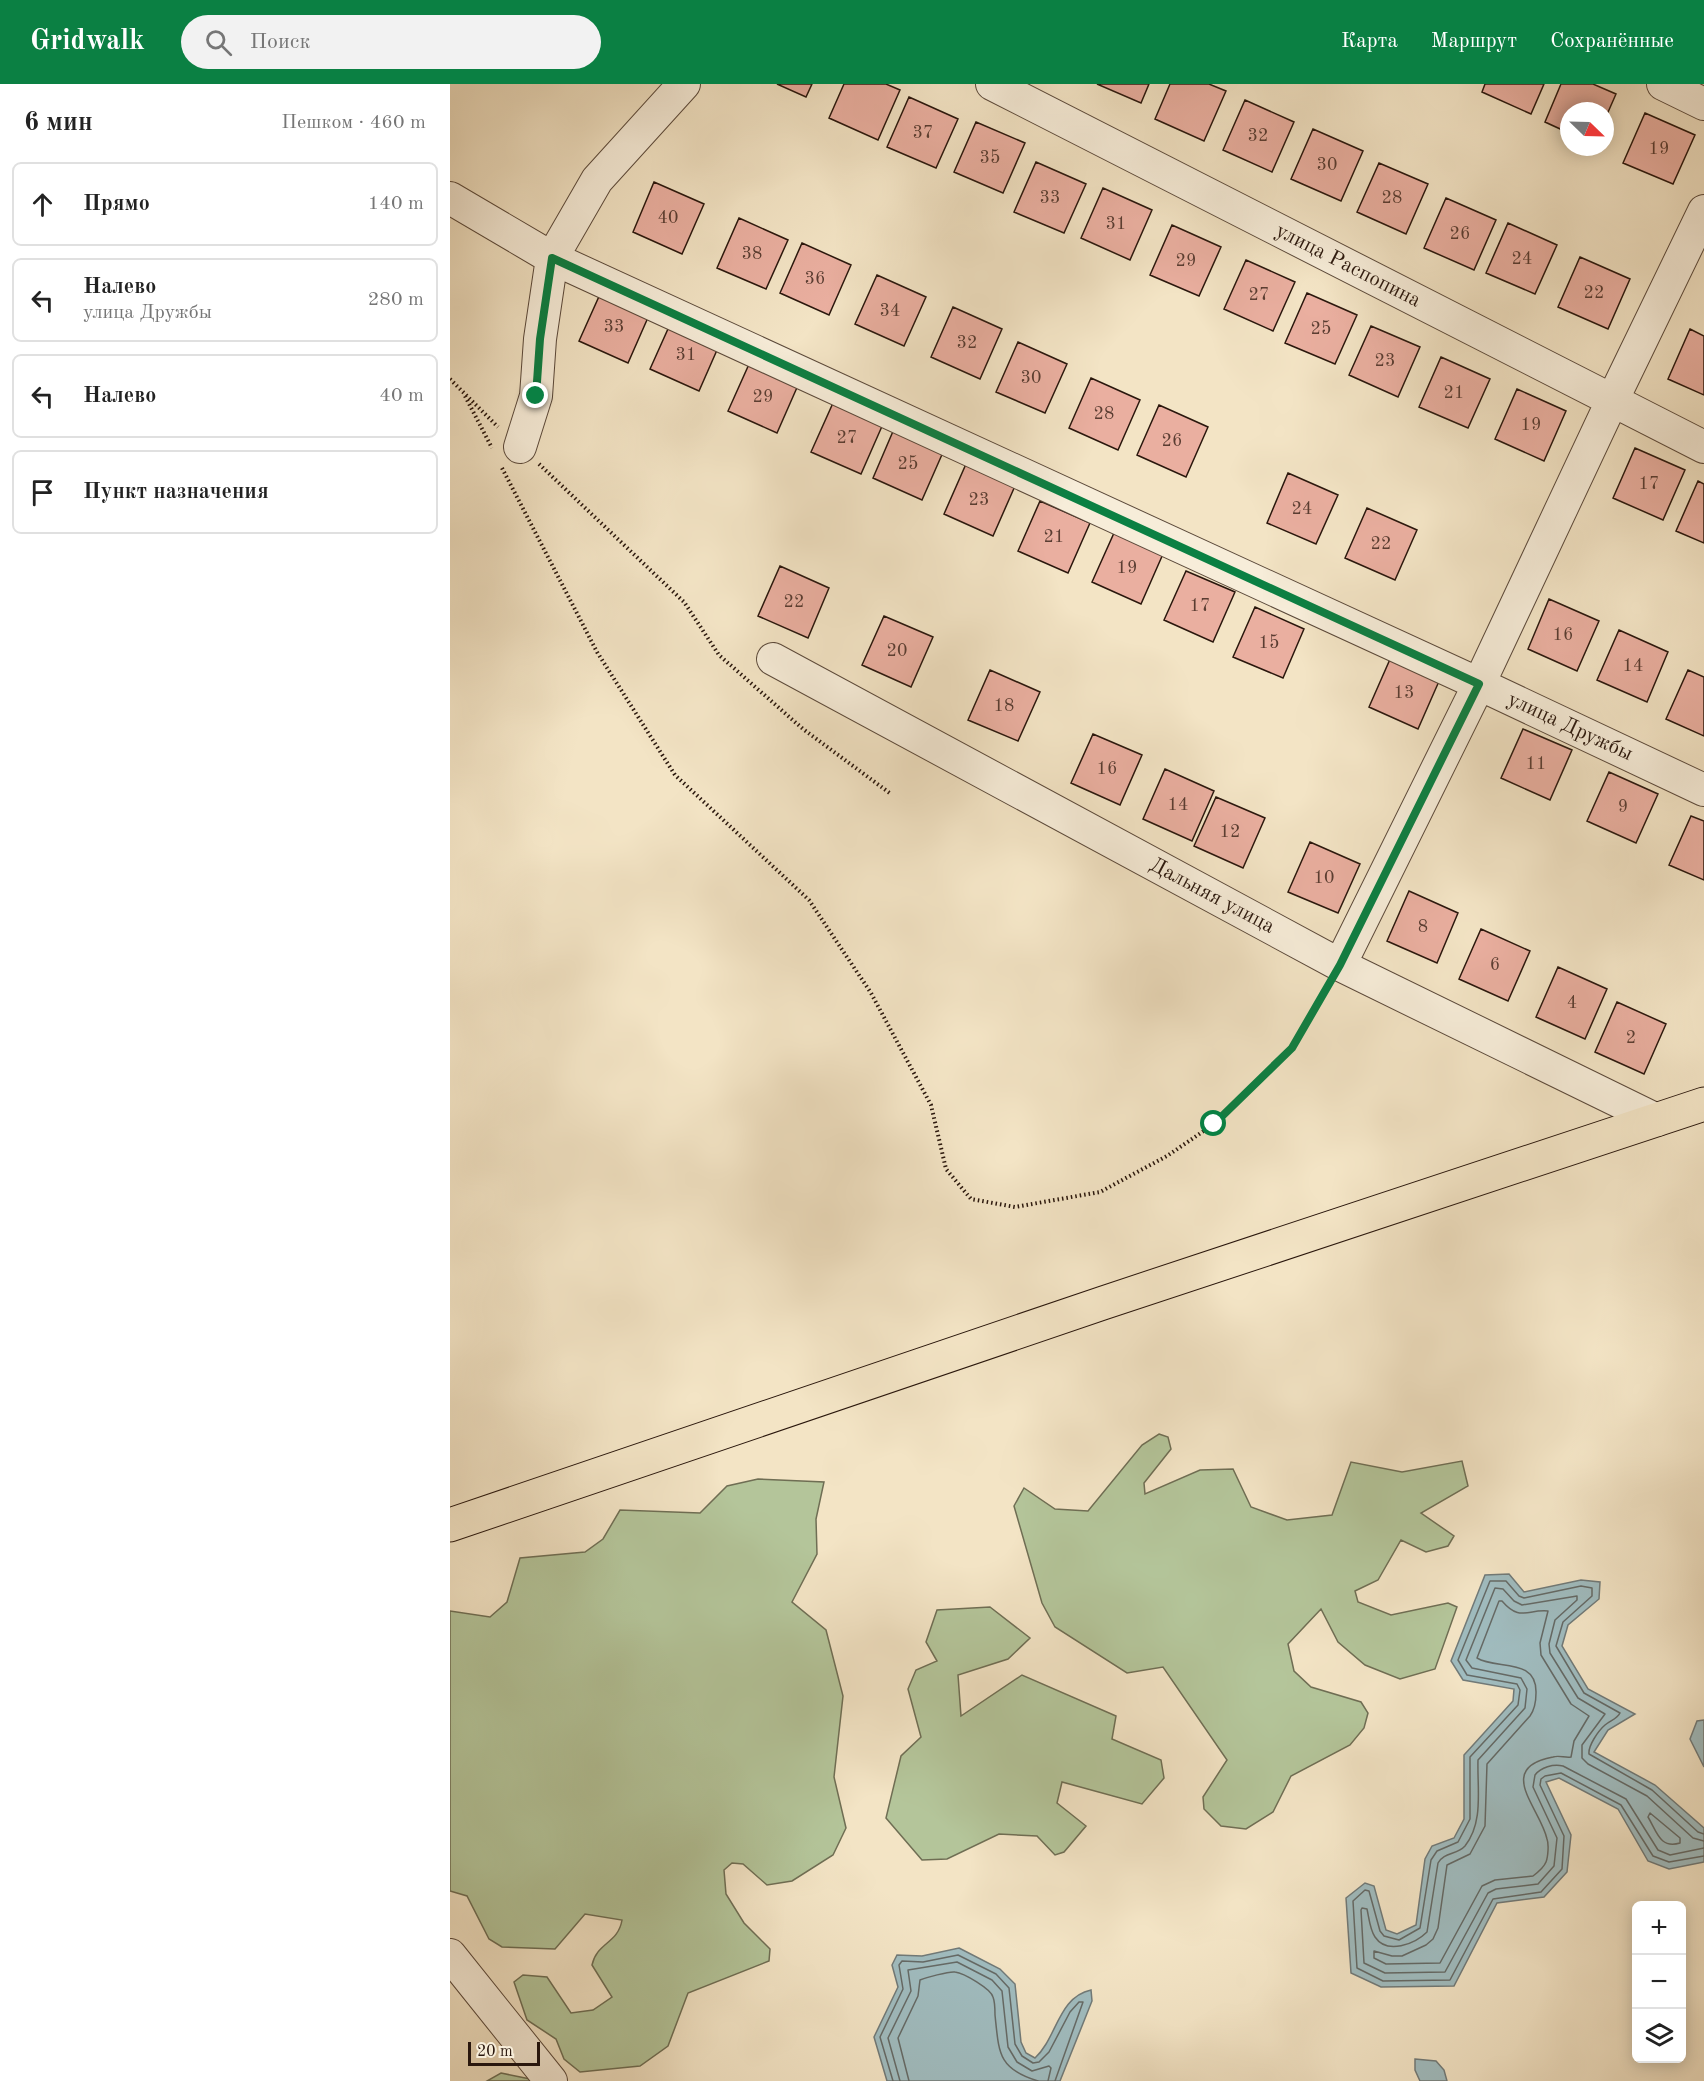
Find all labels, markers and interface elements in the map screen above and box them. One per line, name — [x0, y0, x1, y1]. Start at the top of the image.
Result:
search box — [181, 15, 601, 69]
icon: search — [202, 26, 235, 59]
text: Gridwalk — [30, 28, 145, 56]
text: Поиск — [250, 31, 310, 53]
text: Карта — [1341, 31, 1398, 52]
text: Маршрут — [1431, 31, 1517, 52]
text: Сохранённые — [1550, 31, 1674, 52]
north arrow — [1560, 102, 1614, 156]
text: 6 мин — [24, 110, 93, 136]
text: Пешком · 460 m — [281, 113, 426, 133]
house number: 37 — [913, 124, 933, 142]
house number: 32 — [1248, 127, 1268, 145]
house number: 19 — [1649, 140, 1669, 158]
house number: 35 — [980, 149, 1000, 167]
house number: 30 — [1317, 156, 1337, 174]
icon: ahead — [26, 188, 59, 221]
house number: 33 — [1040, 189, 1060, 207]
house number: 28 — [1382, 189, 1402, 207]
text: Прямо — [83, 193, 150, 215]
text: 140 m — [368, 194, 424, 214]
house number: 40 — [658, 209, 678, 227]
house number: 31 — [1106, 215, 1126, 233]
street label: улица Распопина — [1272, 220, 1424, 312]
house number: 26 — [1450, 225, 1470, 243]
house number: 38 — [742, 245, 762, 263]
house number: 24 — [1512, 250, 1532, 268]
house number: 29 — [1176, 252, 1196, 270]
house number: 36 — [805, 270, 825, 288]
text: Налево — [83, 276, 156, 298]
icon: left — [26, 284, 59, 317]
house number: 22 — [1584, 284, 1604, 302]
house number: 27 — [1249, 286, 1269, 304]
text: 280 m — [368, 290, 424, 310]
house number: 34 — [880, 302, 900, 320]
text: улица Дружбы — [83, 303, 212, 323]
house number: 33 — [604, 318, 624, 336]
house number: 25 — [1311, 320, 1331, 338]
house number: 32 — [957, 334, 977, 352]
house number: 31 — [676, 346, 696, 364]
house number: 23 — [1375, 352, 1395, 370]
house number: 30 — [1021, 369, 1041, 387]
icon: left — [26, 380, 59, 413]
route end — [522, 382, 548, 408]
house number: 21 — [1444, 384, 1464, 402]
text: Налево — [83, 385, 156, 407]
text: 40 m — [379, 386, 424, 406]
house number: 29 — [753, 388, 773, 406]
house number: 28 — [1094, 405, 1114, 423]
house number: 19 — [1521, 416, 1541, 434]
house number: 27 — [837, 429, 857, 447]
house number: 26 — [1162, 432, 1182, 450]
house number: 25 — [898, 455, 918, 473]
house number: 17 — [1639, 475, 1659, 493]
icon: arrive — [26, 476, 59, 509]
text: Пункт назначения — [83, 481, 269, 503]
house number: 23 — [969, 491, 989, 509]
house number: 24 — [1292, 500, 1312, 518]
house number: 21 — [1044, 528, 1064, 546]
house number: 22 — [1371, 535, 1391, 553]
house number: 19 — [1117, 559, 1137, 577]
house number: 22 — [784, 593, 804, 611]
house number: 17 — [1190, 597, 1210, 615]
house number: 16 — [1553, 626, 1573, 644]
house number: 15 — [1259, 634, 1279, 652]
house number: 20 — [887, 642, 907, 660]
house number: 14 — [1623, 657, 1643, 675]
house number: 13 — [1394, 684, 1414, 702]
street label: улица Дружбы — [1504, 689, 1636, 765]
house number: 18 — [994, 697, 1014, 715]
house number: 11 — [1526, 755, 1546, 773]
house number: 16 — [1097, 760, 1117, 778]
house number: 14 — [1168, 796, 1188, 814]
house number: 9 — [1618, 798, 1628, 816]
house number: 12 — [1220, 823, 1240, 841]
street label: Дальняя улица — [1146, 854, 1278, 938]
house number: 10 — [1314, 869, 1334, 887]
house number: 8 — [1418, 918, 1428, 936]
house number: 6 — [1490, 956, 1500, 974]
house number: 4 — [1567, 994, 1577, 1012]
house number: 2 — [1626, 1029, 1636, 1047]
route start — [1200, 1110, 1226, 1136]
map controls — [1632, 1901, 1686, 2063]
button: + — [1632, 1901, 1686, 1955]
button: − — [1632, 1955, 1686, 2009]
button: layers — [1632, 2009, 1686, 2063]
scale bar — [468, 2039, 540, 2066]
text: 20 m — [477, 2044, 513, 2060]

